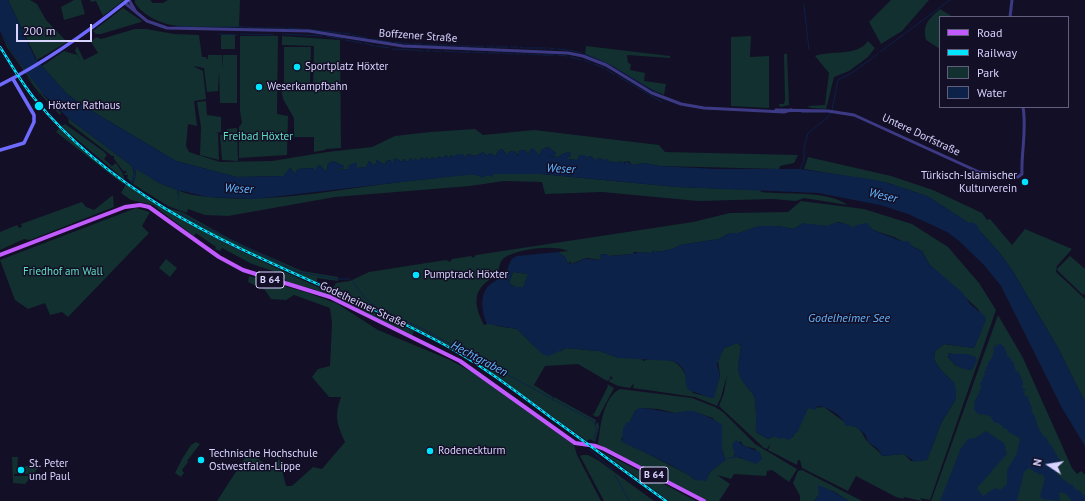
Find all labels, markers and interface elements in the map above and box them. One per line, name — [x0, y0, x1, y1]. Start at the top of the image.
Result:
scale bar — [18, 16, 94, 42]
legend — [939, 16, 1069, 108]
text: 200 m — [23, 23, 56, 38]
text: Road — [977, 25, 1002, 40]
street label: Boffzener Straße — [378, 27, 458, 45]
text: Railway — [977, 45, 1017, 60]
place label: Sportplatz Höxter — [305, 60, 388, 74]
marker: Sportplatz Höxter — [292, 62, 302, 72]
text: Park — [977, 65, 999, 80]
place label: Weserkampfbahn — [267, 80, 348, 94]
marker: Weserkampfbahn — [254, 82, 264, 92]
text: Water — [977, 85, 1007, 100]
place label: Höxter Rathaus — [48, 99, 120, 113]
marker: Höxter Rathaus — [33, 100, 45, 112]
street label: Untere Dorfstraße — [880, 111, 962, 159]
park label: Freibad Höxter — [223, 130, 293, 144]
water label: Weser — [546, 161, 576, 177]
place label: Türkisch-Islamischer Kulturverein — [921, 169, 1017, 195]
marker: Türkisch-Islamischer Kulturverein — [1020, 177, 1030, 187]
water label: Weser — [224, 181, 254, 197]
water label: Weser — [867, 186, 899, 206]
park label: Friedhof am Wall — [23, 265, 103, 279]
place label: Pumptrack Höxter — [424, 268, 508, 282]
marker: Pumptrack Höxter — [411, 270, 421, 280]
road number: B 64 — [256, 272, 284, 288]
street label: Godelheimer Straße — [318, 279, 408, 331]
water label: Godelheimer See — [808, 312, 890, 326]
water label: Hechtgraben — [448, 338, 510, 380]
place label: Rodeneckturm — [438, 444, 505, 458]
north arrow — [1029, 445, 1069, 485]
marker: Rodeneckturm — [425, 446, 435, 456]
place label: Technische Hochschule Ostwestfalen-Lippe — [209, 447, 318, 473]
marker: Technische Hochschule Ostwestfalen-Lippe — [196, 455, 206, 465]
place label: St. Peter und Paul — [29, 457, 70, 483]
text: N — [1030, 458, 1045, 468]
marker: St. Peter und Paul — [16, 465, 26, 475]
road number: B 64 — [640, 467, 668, 483]

